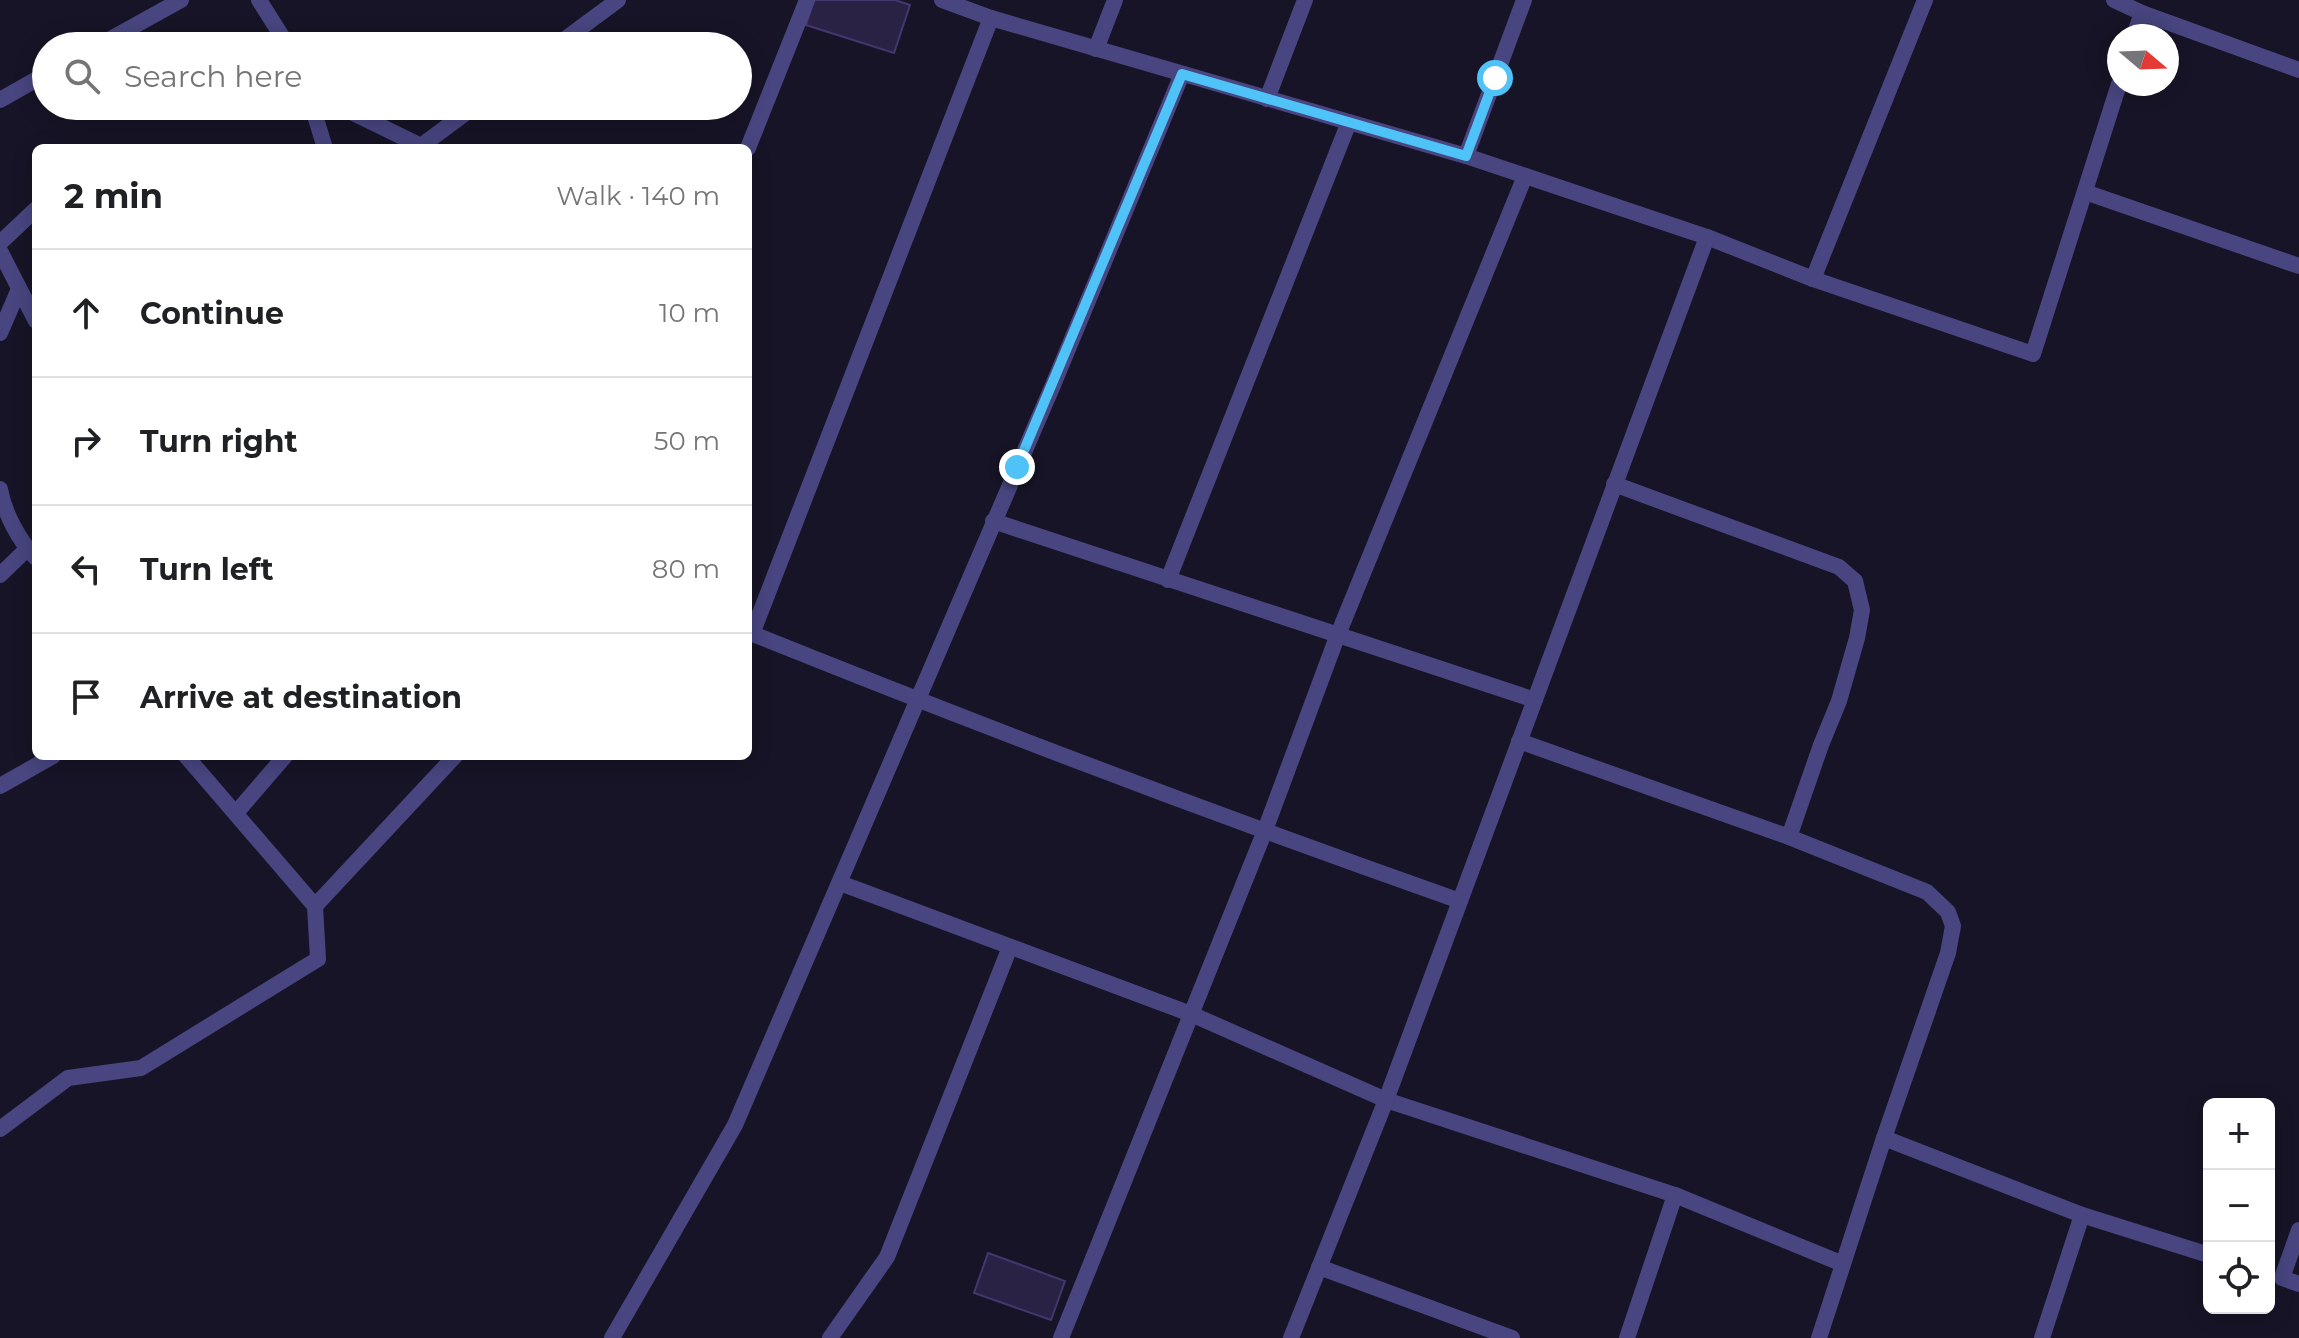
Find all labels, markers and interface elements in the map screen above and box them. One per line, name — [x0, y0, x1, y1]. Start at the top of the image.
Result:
north arrow — [2107, 24, 2179, 96]
search box — [32, 32, 752, 120]
icon: search — [60, 54, 104, 98]
text: Search here — [124, 58, 302, 95]
route start — [1477, 60, 1513, 96]
text: 2 min — [64, 175, 163, 217]
text: Walk · 140 m — [556, 180, 720, 212]
icon: ahead — [64, 291, 108, 335]
text: Continue — [140, 295, 284, 332]
text: 10 m — [659, 297, 720, 329]
icon: right — [64, 419, 108, 463]
text: Turn right — [140, 423, 297, 460]
text: 50 m — [654, 425, 720, 457]
route end — [999, 449, 1035, 485]
icon: left — [64, 547, 108, 591]
text: Turn left — [140, 551, 273, 588]
text: 80 m — [652, 553, 720, 585]
icon: arrive — [64, 675, 108, 719]
text: Arrive at destination — [140, 679, 462, 716]
map controls — [2203, 1098, 2275, 1314]
button: + — [2203, 1098, 2275, 1170]
button: − — [2203, 1170, 2275, 1242]
button: locate — [2203, 1242, 2275, 1314]

